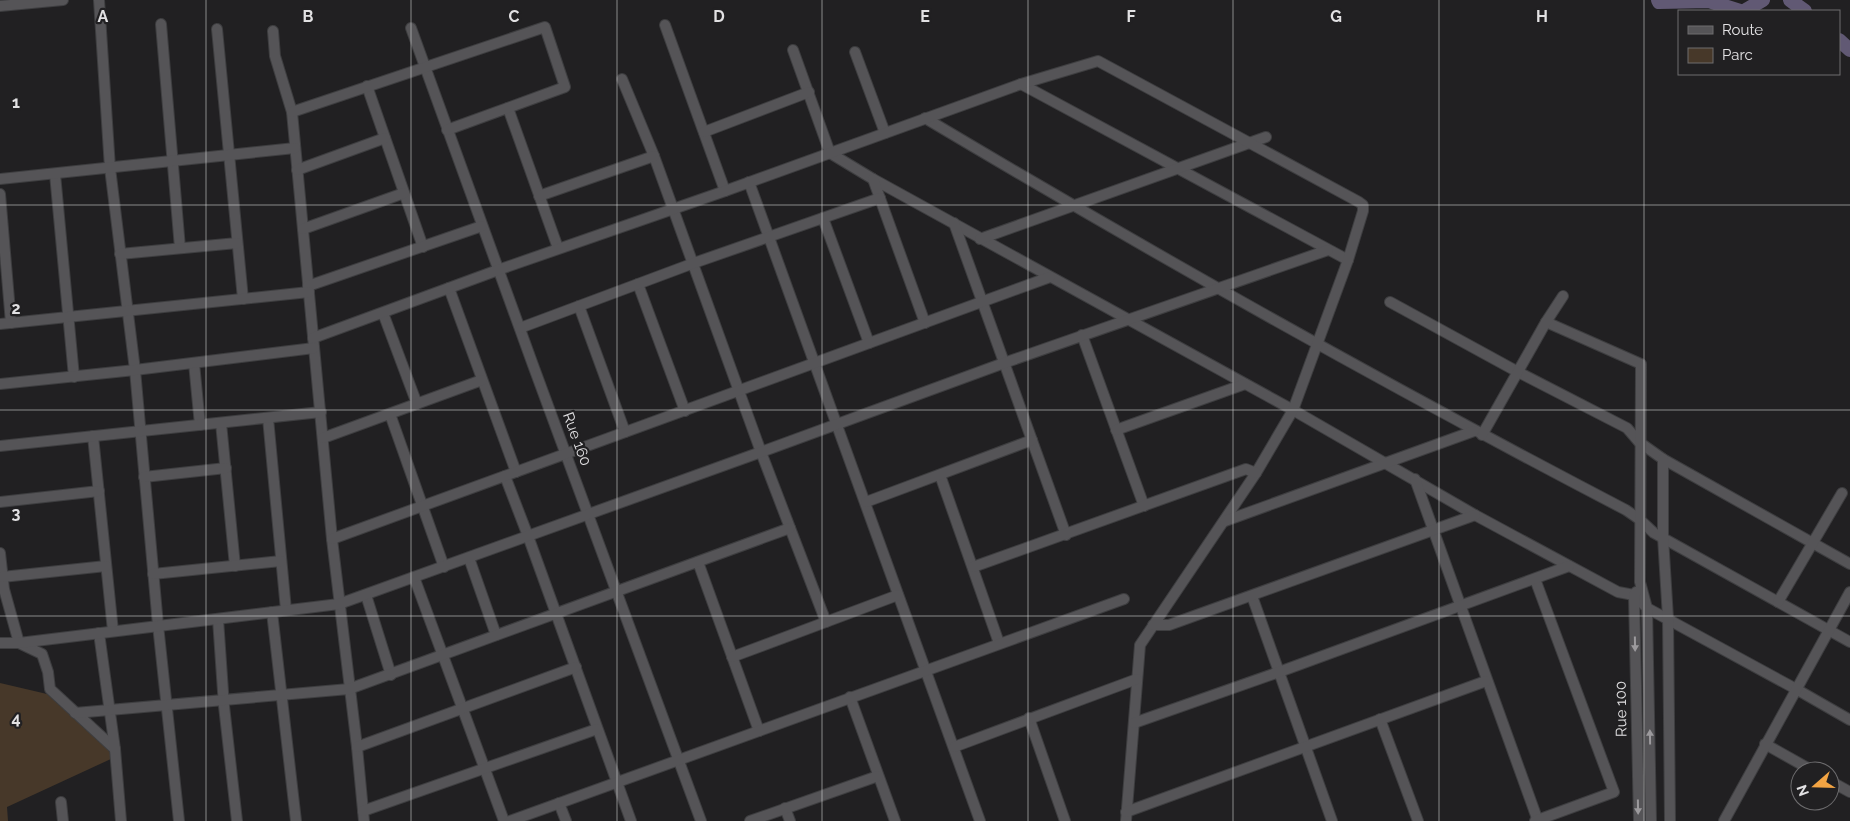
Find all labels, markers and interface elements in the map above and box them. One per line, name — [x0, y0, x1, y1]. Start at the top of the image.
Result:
text: A — [98, 7, 109, 26]
text: B — [303, 7, 314, 26]
text: C — [509, 7, 520, 26]
text: D — [713, 7, 725, 26]
text: E — [920, 7, 930, 26]
text: F — [1126, 7, 1136, 26]
text: G — [1330, 7, 1342, 26]
text: H — [1536, 7, 1548, 26]
legend — [1678, 10, 1840, 75]
text: Route — [1722, 21, 1763, 39]
text: Parc — [1722, 46, 1753, 64]
text: 1 — [12, 93, 20, 112]
text: 2 — [11, 299, 21, 318]
street label: Rue 160 — [559, 410, 595, 468]
text: 3 — [12, 504, 21, 523]
one-way arrow — [1631, 636, 1639, 652]
street label: Rue 100 — [1612, 681, 1630, 737]
text: 4 — [11, 709, 21, 728]
one-way arrow — [1646, 729, 1654, 745]
north arrow — [1790, 761, 1840, 811]
text: N — [1793, 783, 1812, 798]
one-way arrow — [1634, 799, 1642, 815]

